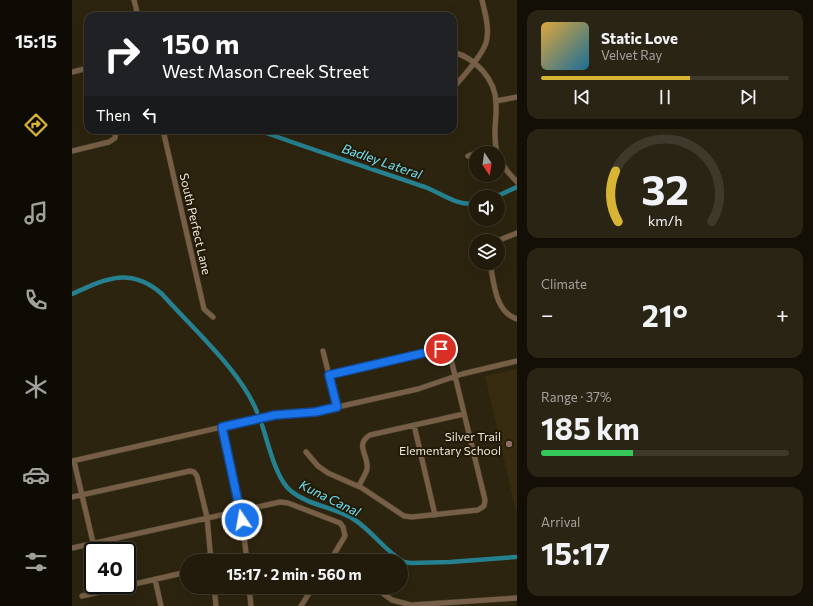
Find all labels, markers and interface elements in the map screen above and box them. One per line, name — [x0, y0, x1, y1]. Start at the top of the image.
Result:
text: 150 m — [162, 26, 239, 60]
icon: right — [96, 28, 148, 80]
text: Static Love — [601, 29, 678, 47]
text: 15:15 — [15, 30, 57, 52]
text: Velvet Ray — [601, 47, 662, 63]
text: West Mason Creek Street — [162, 60, 369, 82]
icon: previous — [571, 86, 593, 108]
icon: pause — [654, 86, 676, 108]
icon: next — [737, 86, 759, 108]
icon: left — [139, 104, 161, 126]
text: Then — [96, 106, 131, 124]
icon: directions — [22, 111, 50, 139]
water label: Badley Lateral — [340, 140, 425, 182]
north arrow — [469, 146, 505, 182]
map controls — [469, 146, 505, 270]
text: 32 — [641, 163, 689, 214]
street label: South Perfect Lane — [177, 172, 214, 276]
button: sound — [469, 190, 505, 226]
icon: music — [22, 199, 50, 227]
text: km/h — [648, 210, 682, 228]
button: layers — [469, 234, 505, 270]
text: Climate — [541, 276, 587, 292]
icon: phone — [22, 286, 50, 314]
text: 21° — [642, 296, 688, 333]
text: − — [541, 301, 554, 328]
text: + — [776, 301, 789, 328]
pin — [424, 332, 458, 366]
icon: arrive — [430, 338, 452, 360]
icon: climate — [22, 373, 50, 401]
text: Range · 37% — [541, 389, 611, 405]
text: 185 km — [541, 409, 640, 446]
place label: Silver Trail Elementary School — [399, 429, 501, 457]
marker: Silver Trail Elementary School — [504, 439, 514, 449]
icon: car — [22, 461, 50, 489]
water label: Kuna Canal — [297, 476, 364, 520]
position arrow — [221, 499, 263, 541]
text: Arrival — [541, 514, 580, 530]
text: 15:17 — [541, 534, 610, 571]
speed limit sign: 40 — [84, 542, 136, 594]
icon: filters — [22, 548, 50, 576]
text: 15:17 · 2 min · 560 m — [226, 565, 362, 583]

